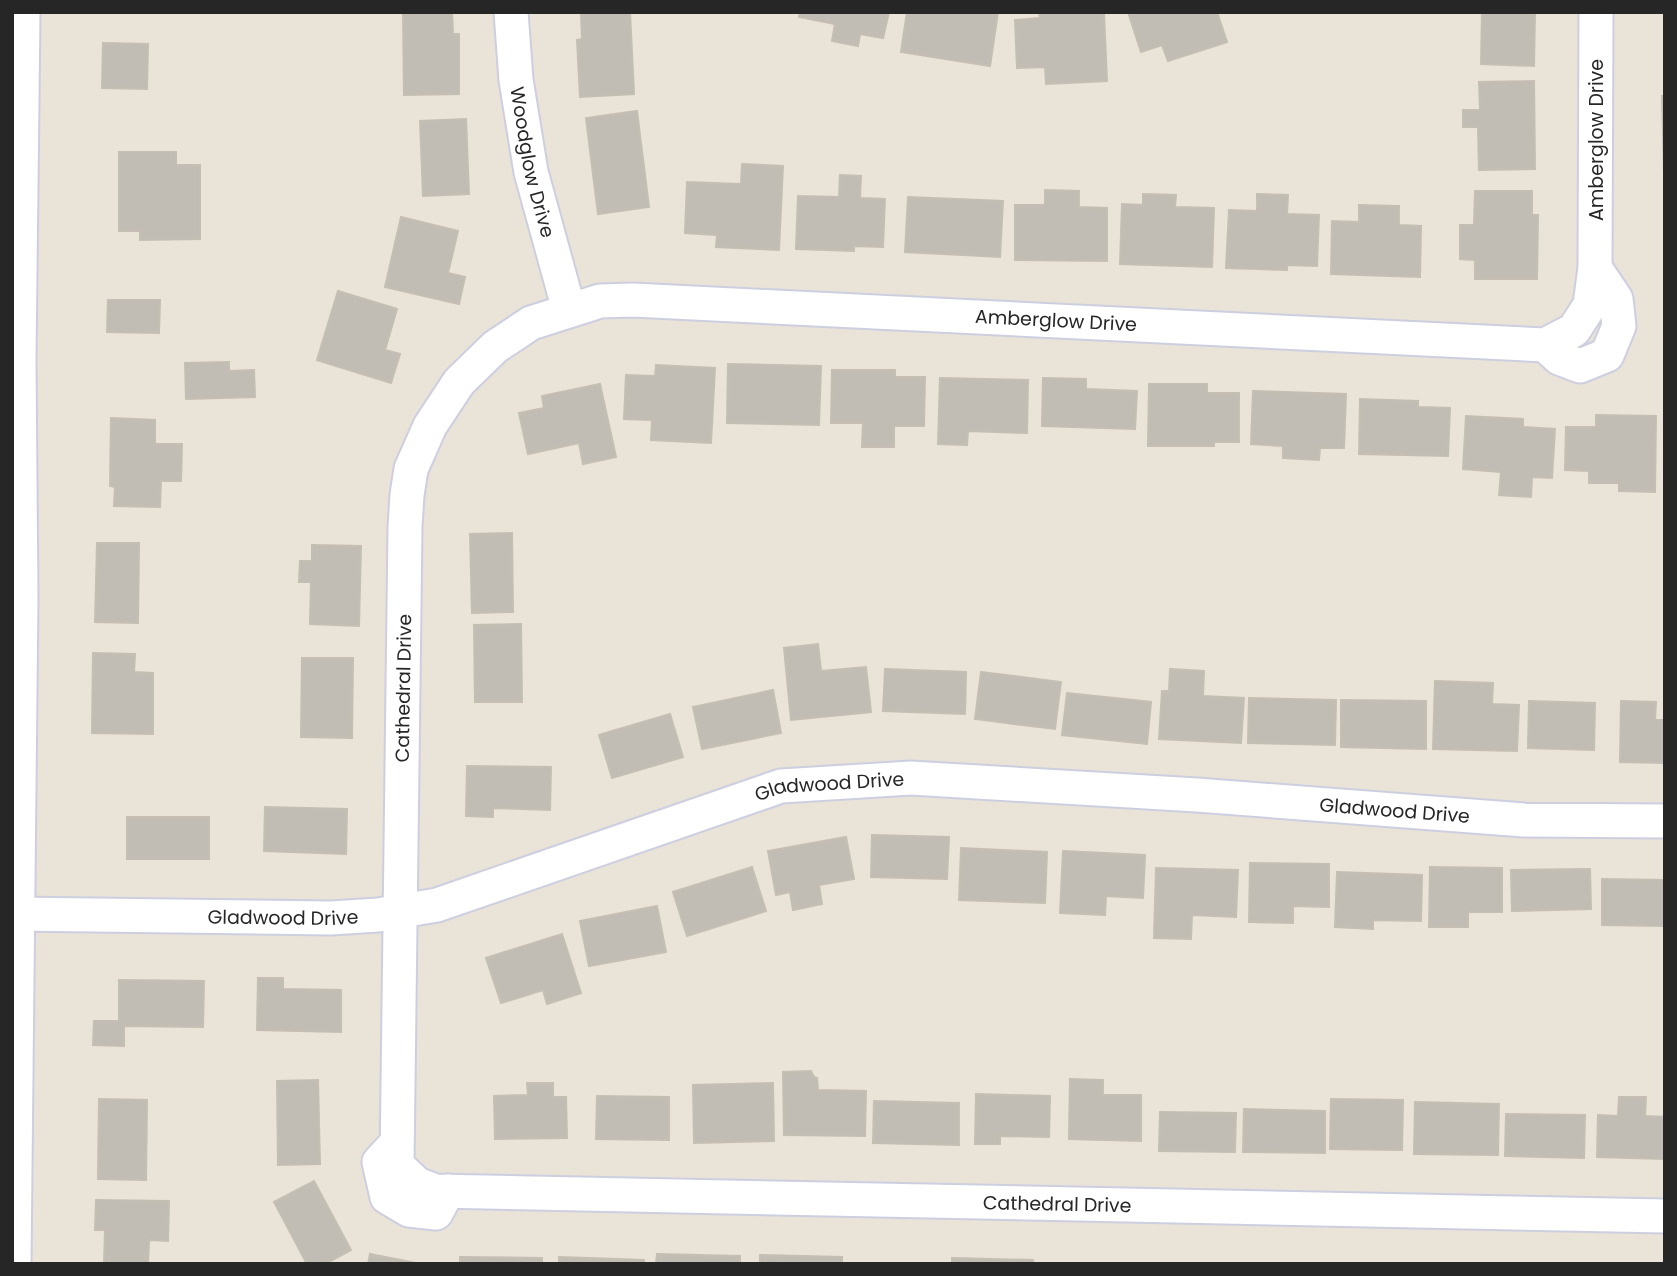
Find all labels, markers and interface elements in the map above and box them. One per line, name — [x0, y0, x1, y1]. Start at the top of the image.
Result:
street label: Amberglow Drive — [1583, 59, 1610, 221]
street label: Woodglow Drive — [503, 85, 561, 241]
street label: Amberglow Drive — [974, 303, 1138, 338]
street label: Cathedral Drive — [389, 614, 418, 762]
street label: Gladwood Drive — [751, 765, 905, 808]
street label: Gladwood Drive — [1318, 791, 1471, 830]
street label: Gladwood Drive — [207, 903, 359, 932]
street label: Cathedral Drive — [983, 1189, 1132, 1219]

